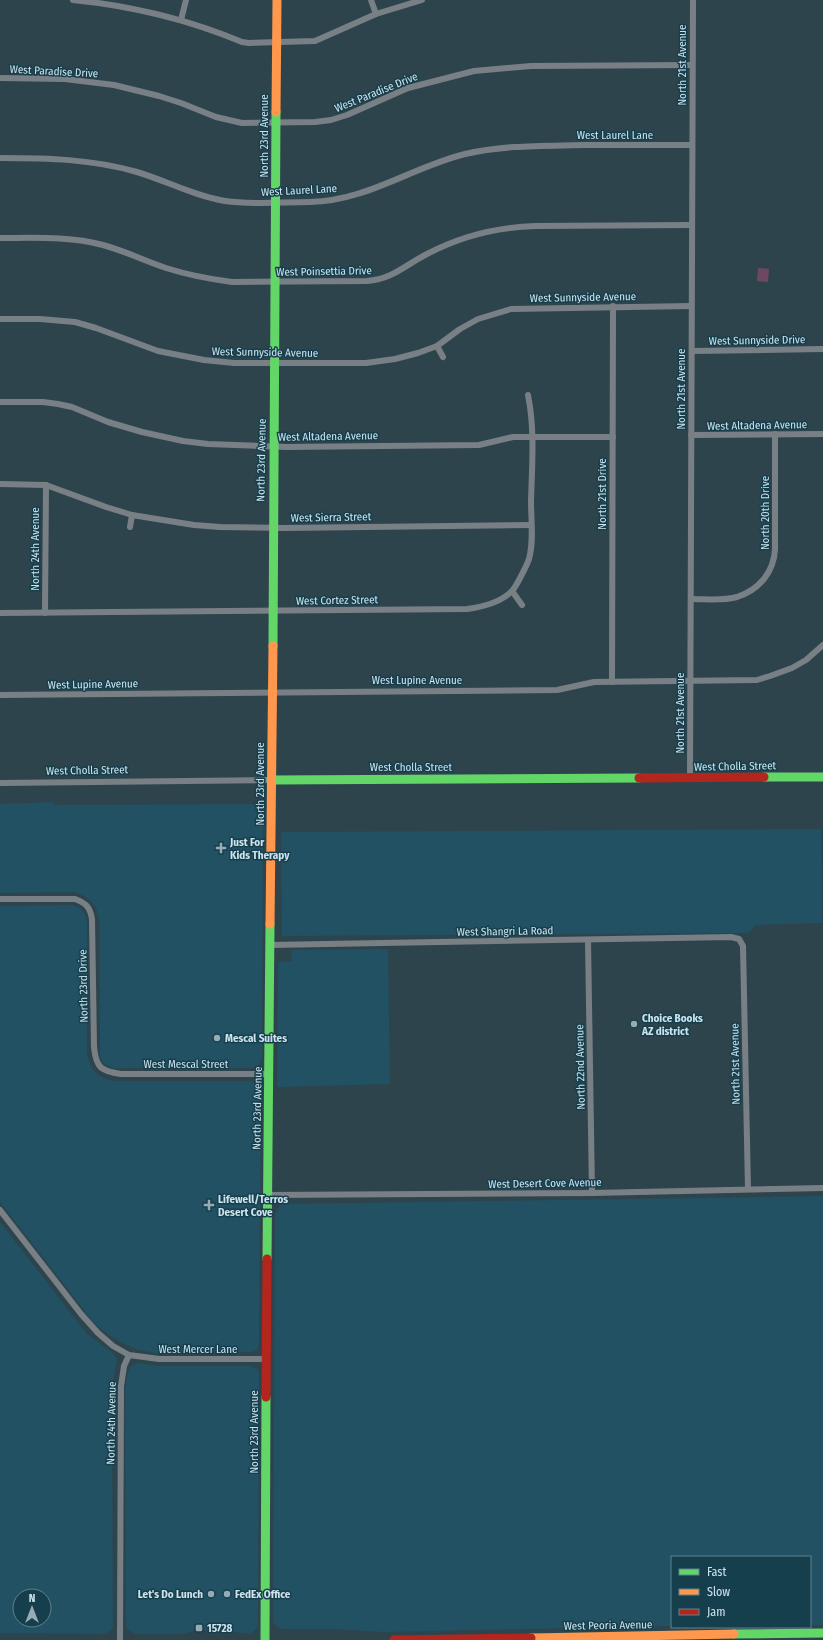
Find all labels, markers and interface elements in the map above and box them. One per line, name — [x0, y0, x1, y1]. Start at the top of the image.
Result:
street label: North 21st Avenue — [676, 24, 689, 106]
street label: West Paradise Drive — [9, 63, 99, 80]
street label: West Paradise Drive — [333, 70, 420, 115]
street label: North 23rd Avenue — [258, 94, 271, 178]
street label: West Laurel Lane — [577, 129, 653, 142]
street label: West Laurel Lane — [261, 182, 337, 199]
street label: West Poinsettia Drive — [276, 264, 372, 279]
street label: West Sunnyside Avenue — [530, 290, 636, 305]
street label: West Sunnyside Drive — [709, 333, 805, 348]
street label: West Sunnyside Avenue — [212, 345, 318, 360]
street label: North 21st Avenue — [675, 348, 688, 430]
street label: North 23rd Avenue — [254, 418, 269, 502]
street label: West Altadena Avenue — [707, 418, 807, 433]
street label: West Altadena Avenue — [278, 429, 378, 444]
street label: North 21st Drive — [596, 458, 609, 530]
street label: North 20th Drive — [759, 476, 772, 550]
street label: North 24th Avenue — [29, 507, 42, 591]
street label: West Sierra Street — [291, 510, 372, 525]
street label: West Cortez Street — [296, 593, 379, 608]
street label: North 21st Avenue — [674, 672, 687, 754]
street label: West Lupine Avenue — [372, 674, 462, 687]
street label: West Lupine Avenue — [48, 677, 138, 692]
street label: North 23rd Avenue — [254, 742, 267, 826]
street label: West Cholla Street — [694, 759, 777, 774]
street label: West Cholla Street — [370, 761, 453, 774]
street label: West Cholla Street — [46, 763, 129, 778]
place label: Just For Kids Therapy — [229, 836, 290, 862]
marker: Just For Kids Therapy — [215, 842, 227, 854]
street label: West Shangri La Road — [456, 924, 554, 939]
street label: North 23rd Drive — [76, 949, 91, 1023]
place label: Choice Books AZ district — [641, 1012, 703, 1038]
marker: Choice Books AZ district — [629, 1019, 639, 1029]
street label: North 21st Avenue — [728, 1023, 743, 1105]
street label: North 22nd Avenue — [573, 1024, 588, 1110]
place label: Mescal Suites — [225, 1032, 287, 1045]
marker: Mescal Suites — [212, 1033, 222, 1043]
street label: West Mescal Street — [144, 1058, 229, 1071]
street label: North 23rd Avenue — [250, 1066, 265, 1150]
street label: West Desert Cove Avenue — [488, 1176, 602, 1191]
place label: Lifewell/Terros Desert Cove — [218, 1193, 288, 1219]
marker: Lifewell/Terros Desert Cove — [203, 1199, 215, 1211]
street label: West Mercer Lane — [158, 1343, 238, 1356]
street label: North 24th Avenue — [104, 1381, 119, 1465]
street label: North 23rd Avenue — [248, 1390, 261, 1474]
legend — [671, 1556, 811, 1628]
text: Fast — [707, 1565, 726, 1579]
text: Slow — [707, 1585, 730, 1599]
north arrow — [12, 1588, 52, 1628]
place label: Let's Do Lunch — [138, 1588, 203, 1601]
place label: FedEx Office — [235, 1588, 291, 1601]
marker: Let's Do Lunch — [206, 1589, 216, 1599]
marker: FedEx Office — [222, 1589, 232, 1599]
text: N — [29, 1592, 35, 1605]
text: Jam — [707, 1605, 725, 1619]
street label: West Peoria Avenue — [564, 1618, 652, 1633]
place label: 15728 — [207, 1622, 233, 1635]
marker: 15728 — [194, 1623, 204, 1633]

